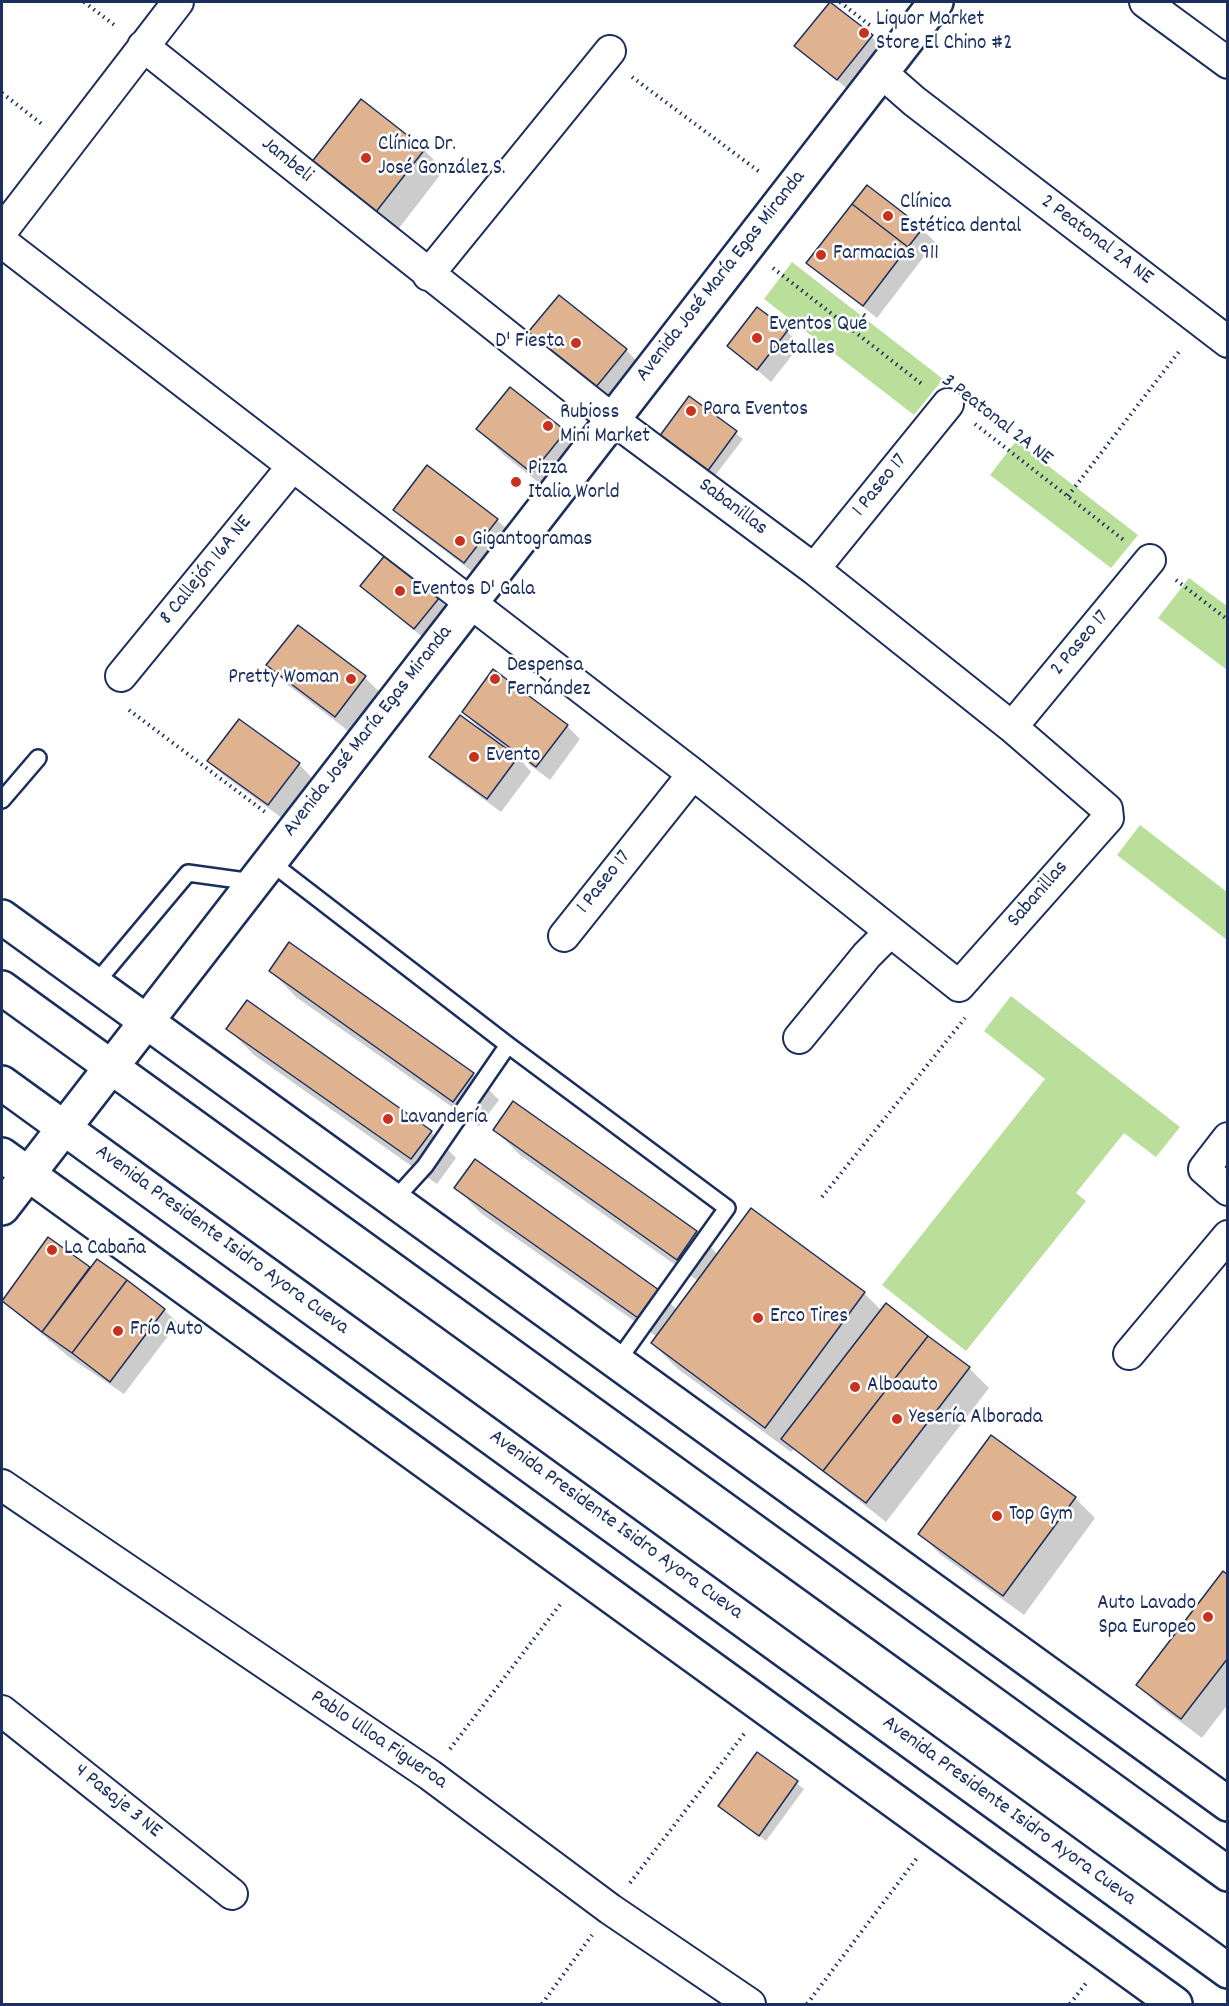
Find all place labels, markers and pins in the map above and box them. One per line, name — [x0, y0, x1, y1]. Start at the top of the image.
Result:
place label: Liquor Market Store El Chino #2 — [876, 8, 1012, 58]
marker: Liquor Market Store El Chino #2 — [857, 26, 871, 40]
place label: Clínica Dr. José González S. — [378, 133, 506, 183]
marker: Clínica Dr. José González S. — [359, 151, 373, 165]
place label: Clínica Estética dental — [900, 191, 1021, 241]
marker: Clínica Estética dental — [881, 209, 895, 223]
place label: Farmacias 911 — [833, 242, 939, 268]
marker: Farmacias 911 — [814, 248, 828, 262]
place label: Eventos Qué Detalles — [769, 313, 867, 363]
place label: D' Fiesta — [495, 330, 564, 356]
marker: Eventos Qué Detalles — [750, 331, 764, 345]
marker: D' Fiesta — [569, 336, 583, 350]
place label: Para Eventos — [703, 398, 808, 424]
place label: Rubioss Mini Market — [560, 401, 650, 451]
marker: Para Eventos — [684, 404, 698, 418]
marker: Rubioss Mini Market — [541, 419, 555, 433]
place label: Pizza Italia World — [528, 457, 620, 507]
marker: Pizza Italia World — [509, 475, 523, 489]
place label: Gigantogramas — [472, 528, 592, 554]
marker: Gigantogramas — [453, 534, 467, 548]
place label: Eventos D' Gala — [412, 578, 535, 604]
marker: Eventos D' Gala — [393, 584, 407, 598]
place label: Despensa Fernández — [507, 654, 590, 704]
place label: Pretty Woman — [228, 666, 339, 692]
marker: Pretty Woman — [344, 672, 358, 686]
marker: Despensa Fernández — [488, 672, 502, 686]
place label: Evento — [486, 744, 540, 770]
marker: Evento — [467, 750, 481, 764]
place label: Lavandería — [400, 1106, 487, 1132]
marker: Lavandería — [381, 1112, 395, 1126]
place label: La Cabaña — [64, 1237, 146, 1263]
marker: La Cabaña — [45, 1243, 59, 1257]
place label: Erco Tires — [770, 1305, 848, 1331]
marker: Erco Tires — [751, 1311, 765, 1325]
place label: Frío Auto — [130, 1318, 203, 1344]
marker: Frío Auto — [111, 1324, 125, 1338]
place label: Alboauto — [867, 1374, 938, 1400]
marker: Alboauto — [848, 1380, 862, 1394]
place label: Yesería Alborada — [909, 1406, 1043, 1432]
marker: Yesería Alborada — [890, 1412, 904, 1426]
place label: Top Gym — [1009, 1503, 1073, 1529]
marker: Top Gym — [990, 1509, 1004, 1523]
place label: Auto Lavado Spa Europeo — [1097, 1592, 1196, 1642]
marker: Auto Lavado Spa Europeo — [1201, 1610, 1215, 1624]

